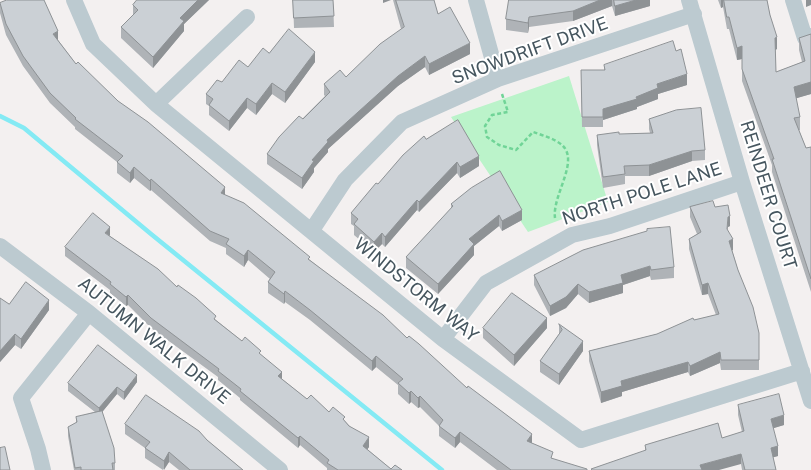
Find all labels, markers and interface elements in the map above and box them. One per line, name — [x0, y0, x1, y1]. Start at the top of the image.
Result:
street label: SNOWDRIFT DRIVE — [449, 13, 611, 89]
street label: REINDEER COURT — [735, 118, 801, 272]
street label: NORTH POLE LANE — [559, 158, 725, 230]
street label: WINDSTORM WAY — [349, 233, 483, 347]
street label: AUTUMN WALK DRIVE — [73, 273, 235, 409]

